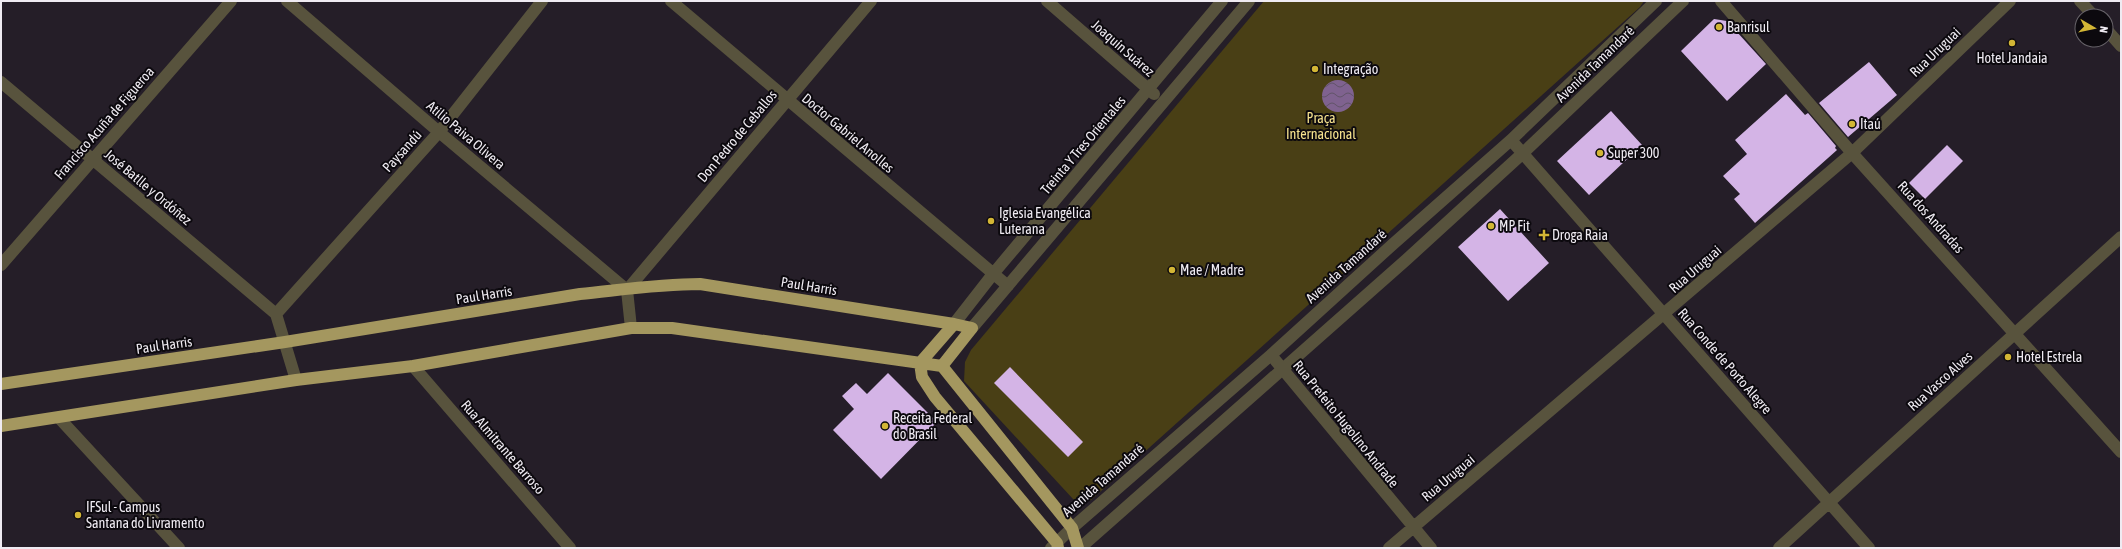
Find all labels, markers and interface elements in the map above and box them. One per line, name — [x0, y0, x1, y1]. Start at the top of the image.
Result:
north arrow — [2074, 8, 2114, 48]
street label: Joaquín Suárez — [1088, 17, 1158, 79]
place label: Banrisul — [1727, 19, 1770, 35]
marker: Banrisul — [1714, 22, 1724, 32]
street label: Avenida Tamandaré — [1553, 23, 1637, 105]
street label: Rua Uruguai — [1906, 24, 1964, 80]
text: N — [2097, 25, 2110, 34]
marker: Hotel Jandaia — [2007, 38, 2017, 48]
place label: Hotel Jandaia — [1976, 50, 2048, 66]
place label: Integração — [1323, 61, 1378, 77]
street label: Francisco Acuña de Figueroa — [51, 64, 157, 182]
marker: Integração — [1310, 64, 1320, 74]
street label: Don Pedro de Ceballos — [694, 87, 780, 185]
street label: Doctor Gabriel Anolles — [799, 90, 897, 176]
street label: Treinta Y Tres Orientales — [1037, 93, 1129, 197]
street label: Atilio Paiva Olivera — [424, 98, 508, 172]
park label: Praça Internacional — [1286, 110, 1356, 142]
place label: Itaú — [1860, 116, 1881, 132]
marker: Itaú — [1847, 119, 1857, 129]
street label: Paysandú — [379, 127, 425, 175]
place label: Super 300 — [1608, 145, 1660, 161]
street label: José Batlle y Ordóñez — [101, 146, 195, 228]
marker: Super 300 — [1595, 148, 1605, 158]
street label: Rua dos Andradas — [1895, 178, 1967, 256]
place label: Iglesia Evangélica Luterana — [999, 205, 1091, 237]
marker: Iglesia Evangélica Luterana — [986, 216, 996, 226]
place label: MP Fit — [1499, 218, 1530, 234]
marker: MP Fit — [1486, 221, 1496, 231]
street label: Avenida Tamandaré — [1303, 226, 1389, 306]
place label: Droga Raia — [1552, 227, 1608, 243]
marker: Droga Raia — [1539, 230, 1549, 240]
street label: Rua Uruguai — [1666, 242, 1724, 296]
place label: Mae / Madre — [1180, 262, 1244, 278]
marker: Mae / Madre — [1167, 265, 1177, 275]
street label: Paul Harris — [780, 274, 838, 298]
street label: Paul Harris — [455, 283, 513, 307]
street label: Rua Conde de Porto Alegre — [1675, 305, 1775, 417]
street label: Paul Harris — [135, 333, 193, 357]
street label: Rua Vasco Alves — [1905, 348, 1976, 414]
place label: Hotel Estrela — [2016, 349, 2082, 365]
marker: Hotel Estrela — [2003, 352, 2013, 362]
street label: Rua Prefeito Hugolino Andrade — [1290, 357, 1402, 491]
street label: Rua Almitrante Barroso — [458, 397, 548, 497]
place label: Receita Federal do Brasil — [893, 410, 973, 442]
marker: Receita Federal do Brasil — [880, 421, 890, 431]
street label: Avenida Tamandaré — [1059, 440, 1147, 520]
street label: Rua Uruguai — [1418, 451, 1478, 505]
place label: IFSul - Campus Santana do Livramento — [86, 499, 205, 531]
marker: IFSul - Campus Santana do Livramento — [73, 510, 83, 520]

